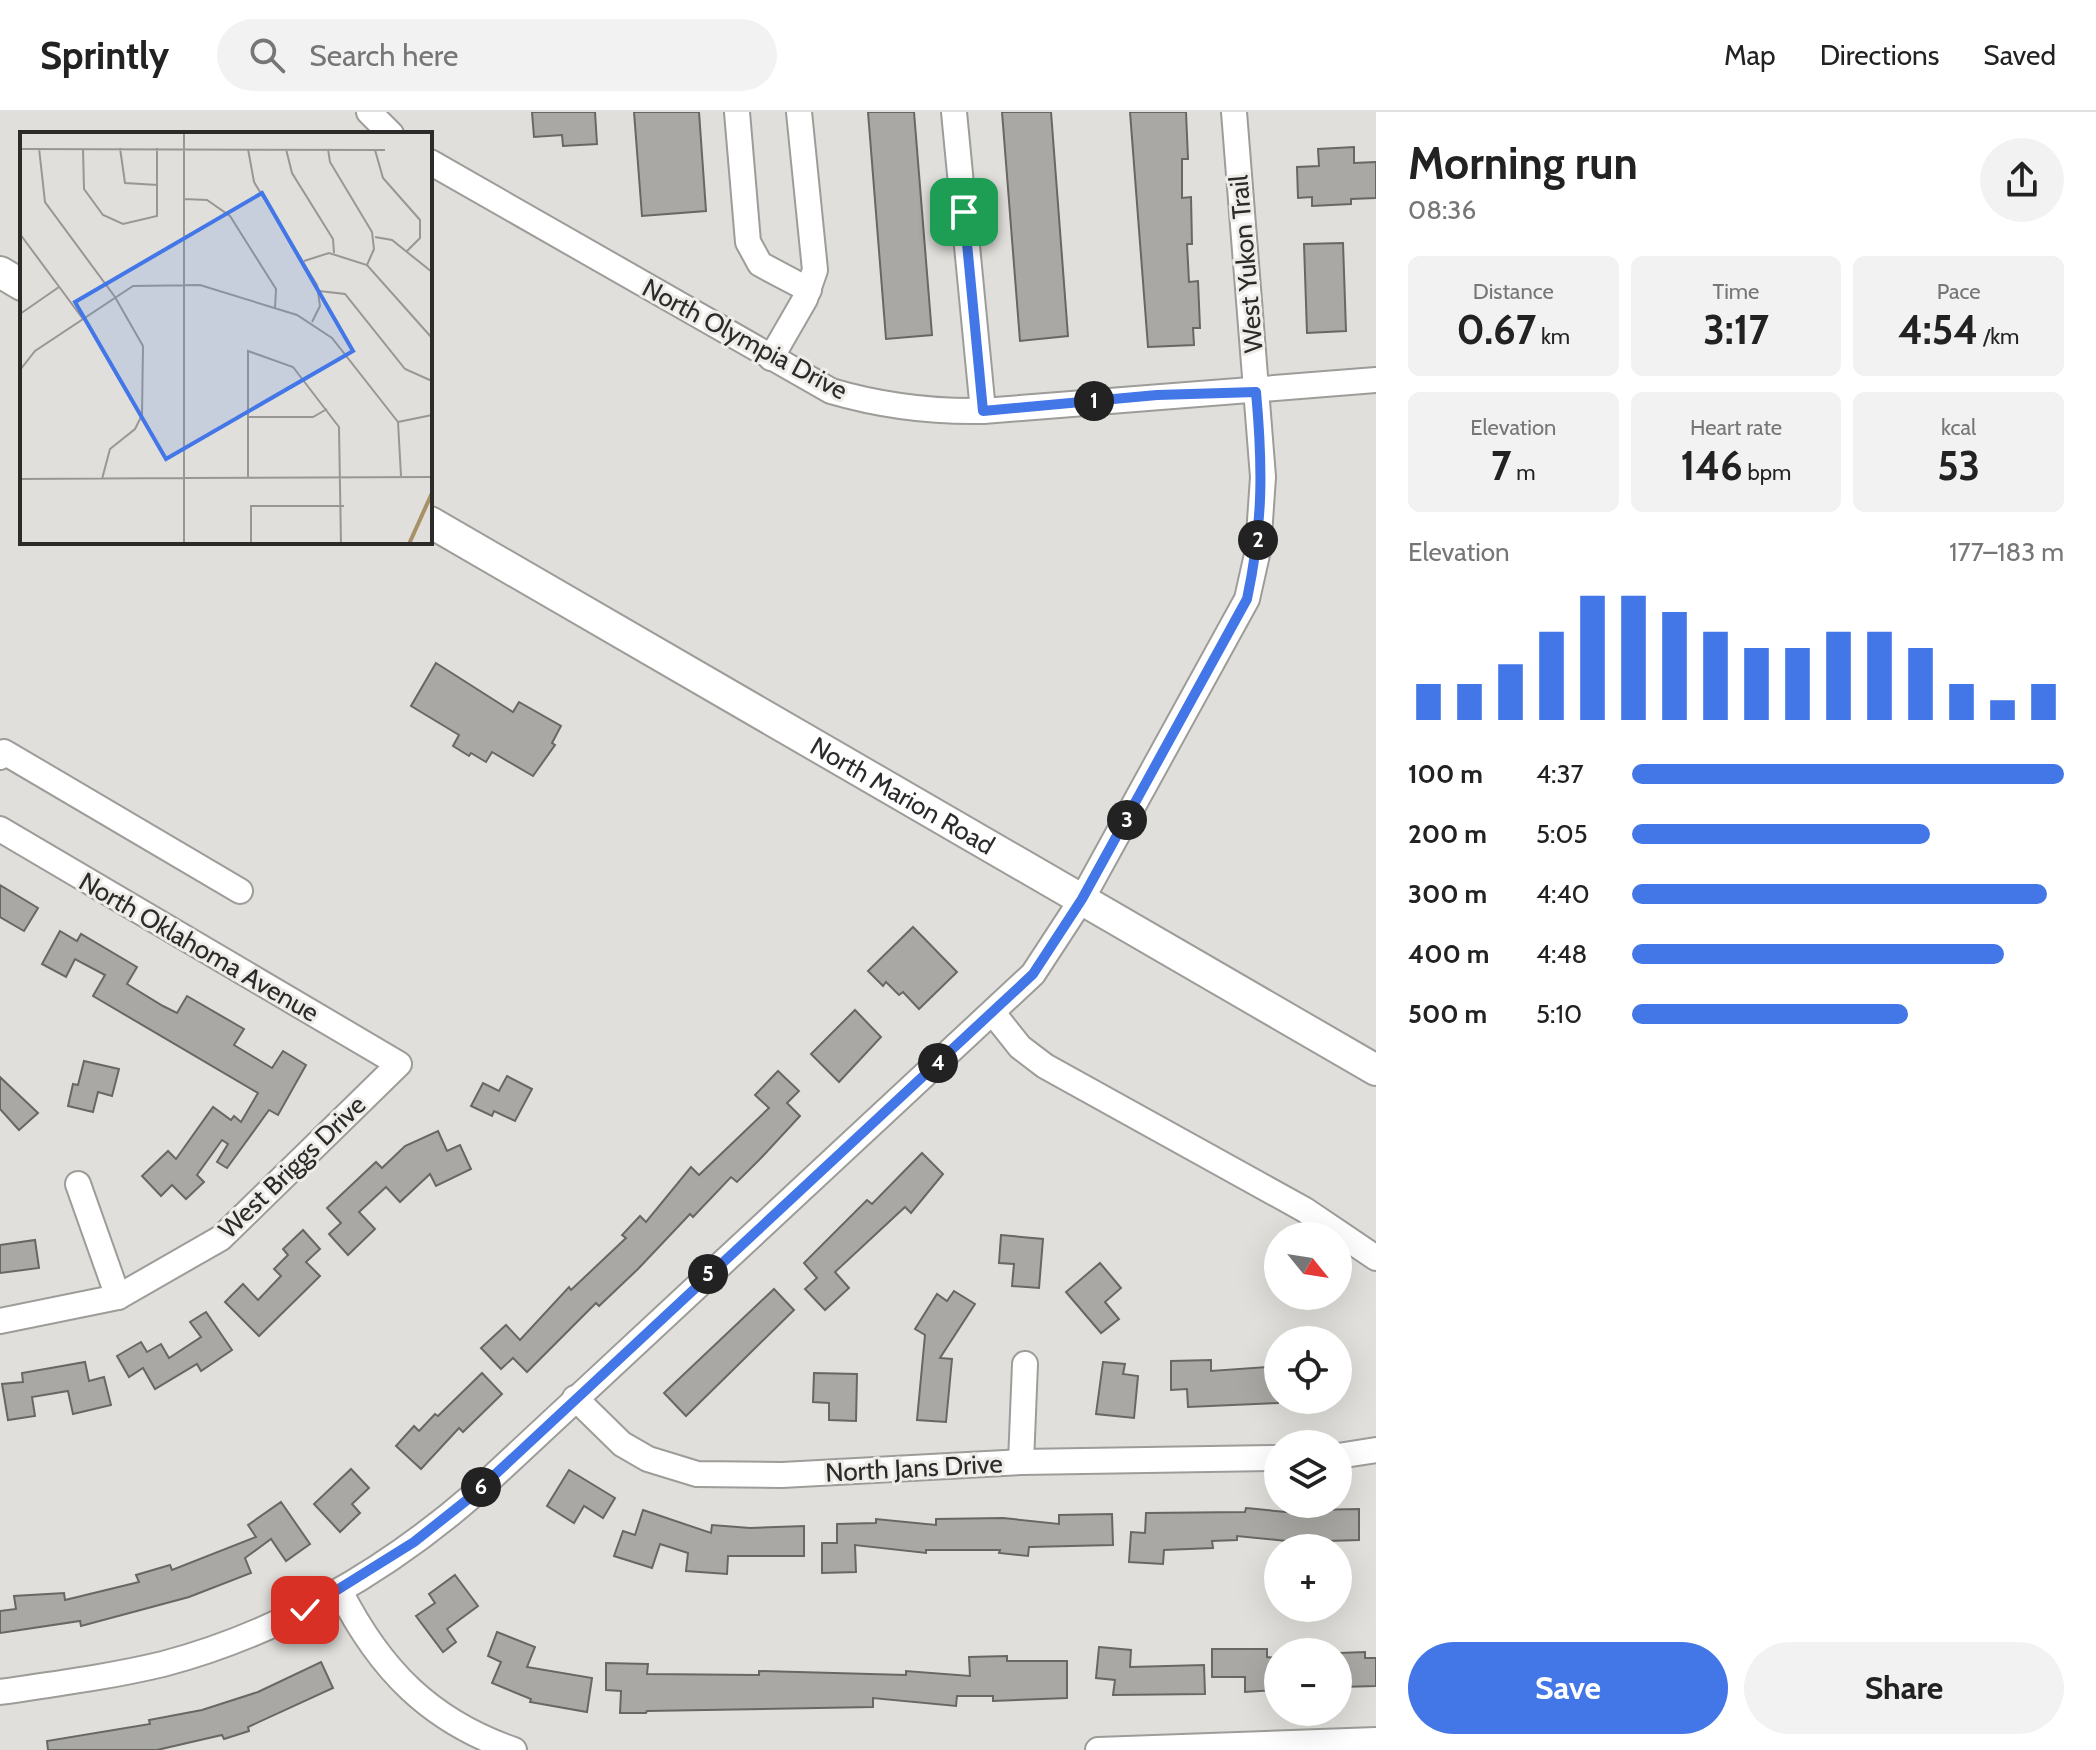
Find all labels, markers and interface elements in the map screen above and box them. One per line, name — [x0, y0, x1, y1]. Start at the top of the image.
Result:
search box — [217, 19, 777, 91]
text: Sprintly — [40, 32, 169, 79]
icon: search — [245, 33, 289, 77]
text: Search here — [309, 37, 458, 74]
text: Map — [1724, 38, 1776, 72]
text: Directions — [1820, 38, 1939, 72]
text: Saved — [1983, 38, 2056, 72]
inset map — [20, 132, 432, 544]
text: Morning run — [1408, 137, 1638, 190]
button: share — [1980, 138, 2064, 222]
street label: West Yukon Trail — [1222, 174, 1270, 354]
pin — [930, 178, 998, 246]
icon: arrive — [942, 190, 986, 234]
text: 08:36 — [1408, 194, 1476, 226]
street label: North Olympia Drive — [637, 271, 853, 407]
text: Distance — [1473, 278, 1554, 305]
text: Time — [1713, 278, 1759, 305]
text: Pace — [1937, 278, 1981, 305]
text: 0.67 — [1456, 305, 1536, 354]
text: 3:17 — [1703, 305, 1769, 354]
text: 4:54 — [1898, 305, 1978, 354]
text: km — [1536, 323, 1570, 350]
text: /km — [1978, 323, 2019, 350]
pin: 1 — [1074, 381, 1114, 421]
text: 1 — [1090, 387, 1098, 414]
text: Elevation — [1470, 414, 1556, 441]
text: Heart rate — [1690, 414, 1782, 441]
text: kcal — [1941, 414, 1976, 441]
text: 7 — [1491, 441, 1511, 490]
text: 146 — [1681, 441, 1743, 490]
text: 53 — [1937, 441, 1980, 490]
text: m — [1511, 459, 1536, 486]
text: bpm — [1743, 459, 1791, 486]
pin: 2 — [1238, 520, 1278, 560]
text: 2 — [1252, 526, 1264, 553]
text: Elevation — [1408, 536, 1510, 568]
text: 177–183 m — [1949, 536, 2064, 568]
street label: North Marion Road — [805, 730, 1000, 862]
text: 100 m — [1408, 758, 1483, 790]
text: 4:37 — [1536, 758, 1584, 790]
pin: 3 — [1107, 800, 1147, 840]
text: 3 — [1121, 806, 1133, 833]
text: 200 m — [1408, 818, 1487, 850]
text: 5:05 — [1536, 818, 1588, 850]
street label: North Oklahoma Avenue — [74, 865, 324, 1029]
text: 300 m — [1408, 878, 1487, 910]
text: 4:40 — [1536, 878, 1590, 910]
text: 400 m — [1408, 938, 1489, 970]
text: 4:48 — [1536, 938, 1587, 970]
text: 500 m — [1408, 998, 1487, 1030]
text: 5:10 — [1536, 998, 1582, 1030]
pin: 4 — [918, 1043, 958, 1083]
text: 4 — [931, 1049, 945, 1076]
street label: West Briggs Drive — [212, 1089, 372, 1245]
north arrow — [1264, 1222, 1352, 1310]
map controls — [1264, 1222, 1352, 1726]
pin: 5 — [688, 1254, 728, 1294]
text: 5 — [702, 1260, 714, 1287]
button: locate — [1264, 1326, 1352, 1414]
button: layers — [1264, 1430, 1352, 1518]
street label: North Jans Drive — [825, 1447, 1003, 1489]
pin: 6 — [461, 1467, 501, 1507]
text: 6 — [475, 1473, 487, 1500]
button: + — [1264, 1534, 1352, 1622]
pin — [271, 1576, 339, 1644]
icon: check — [283, 1588, 327, 1632]
button: − — [1264, 1638, 1352, 1726]
button: Save — [1408, 1642, 1728, 1734]
button: Share — [1744, 1642, 2064, 1734]

